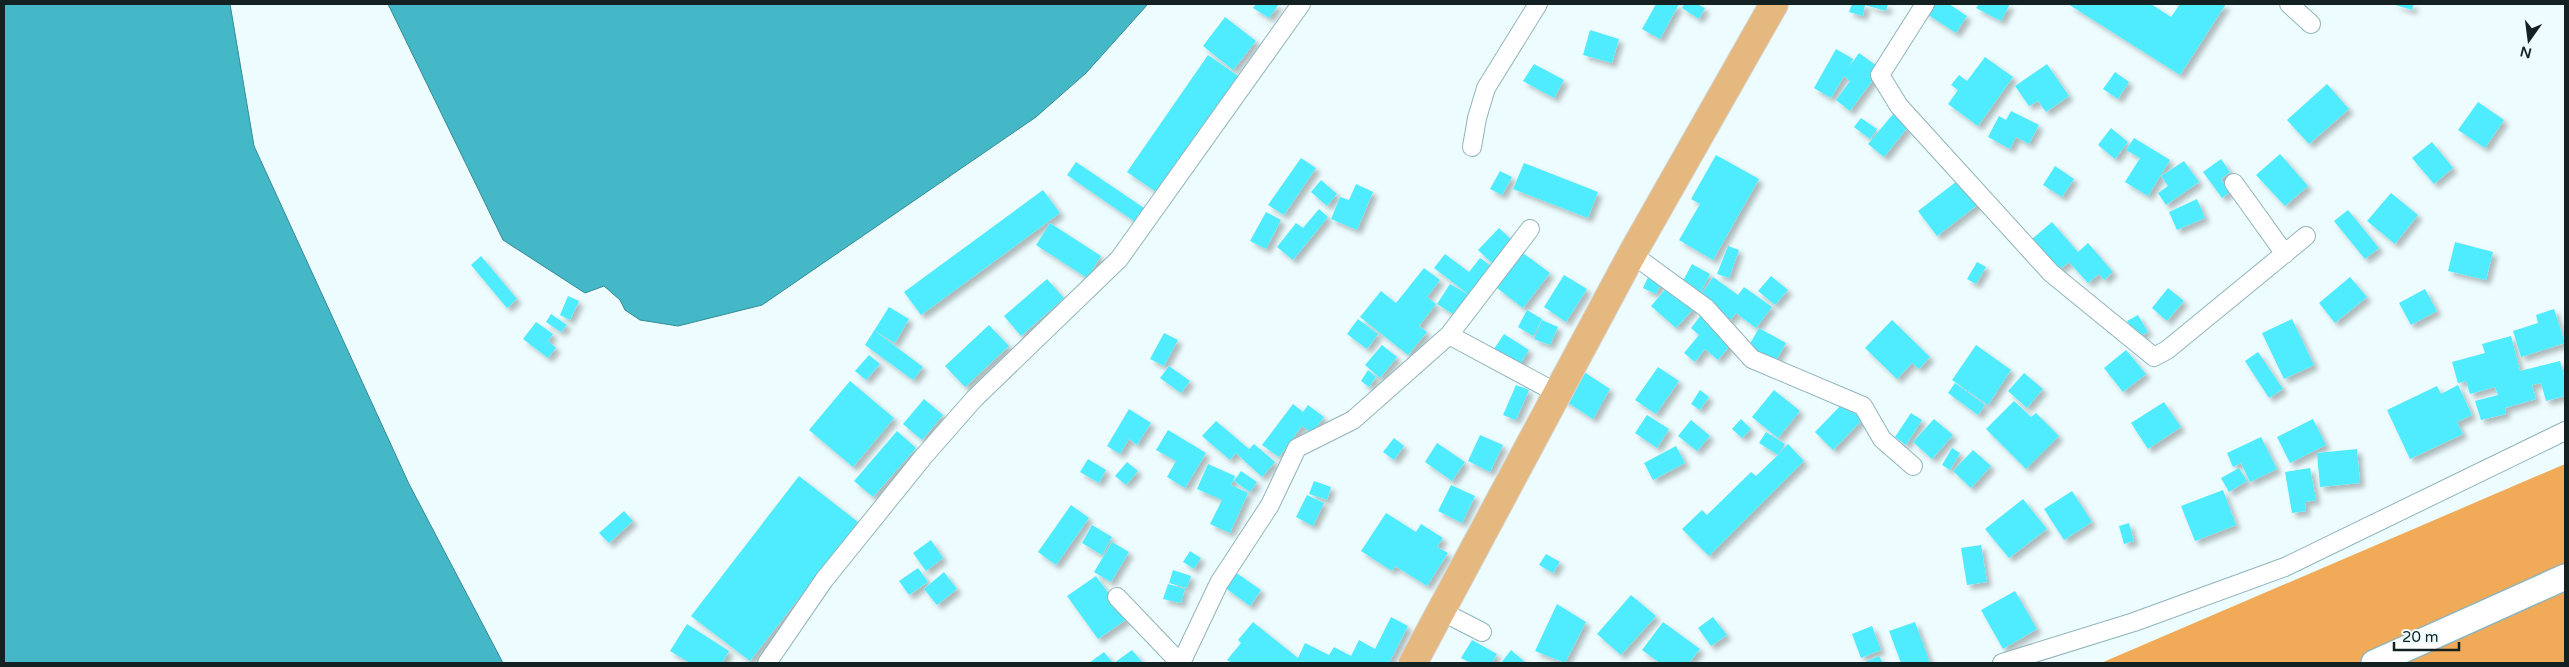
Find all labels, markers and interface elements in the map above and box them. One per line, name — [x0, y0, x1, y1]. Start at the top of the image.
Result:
north arrow — [2504, 15, 2554, 65]
text: N — [2518, 43, 2533, 62]
scale bar — [2394, 620, 2459, 652]
text: 20 m — [2402, 628, 2439, 646]

